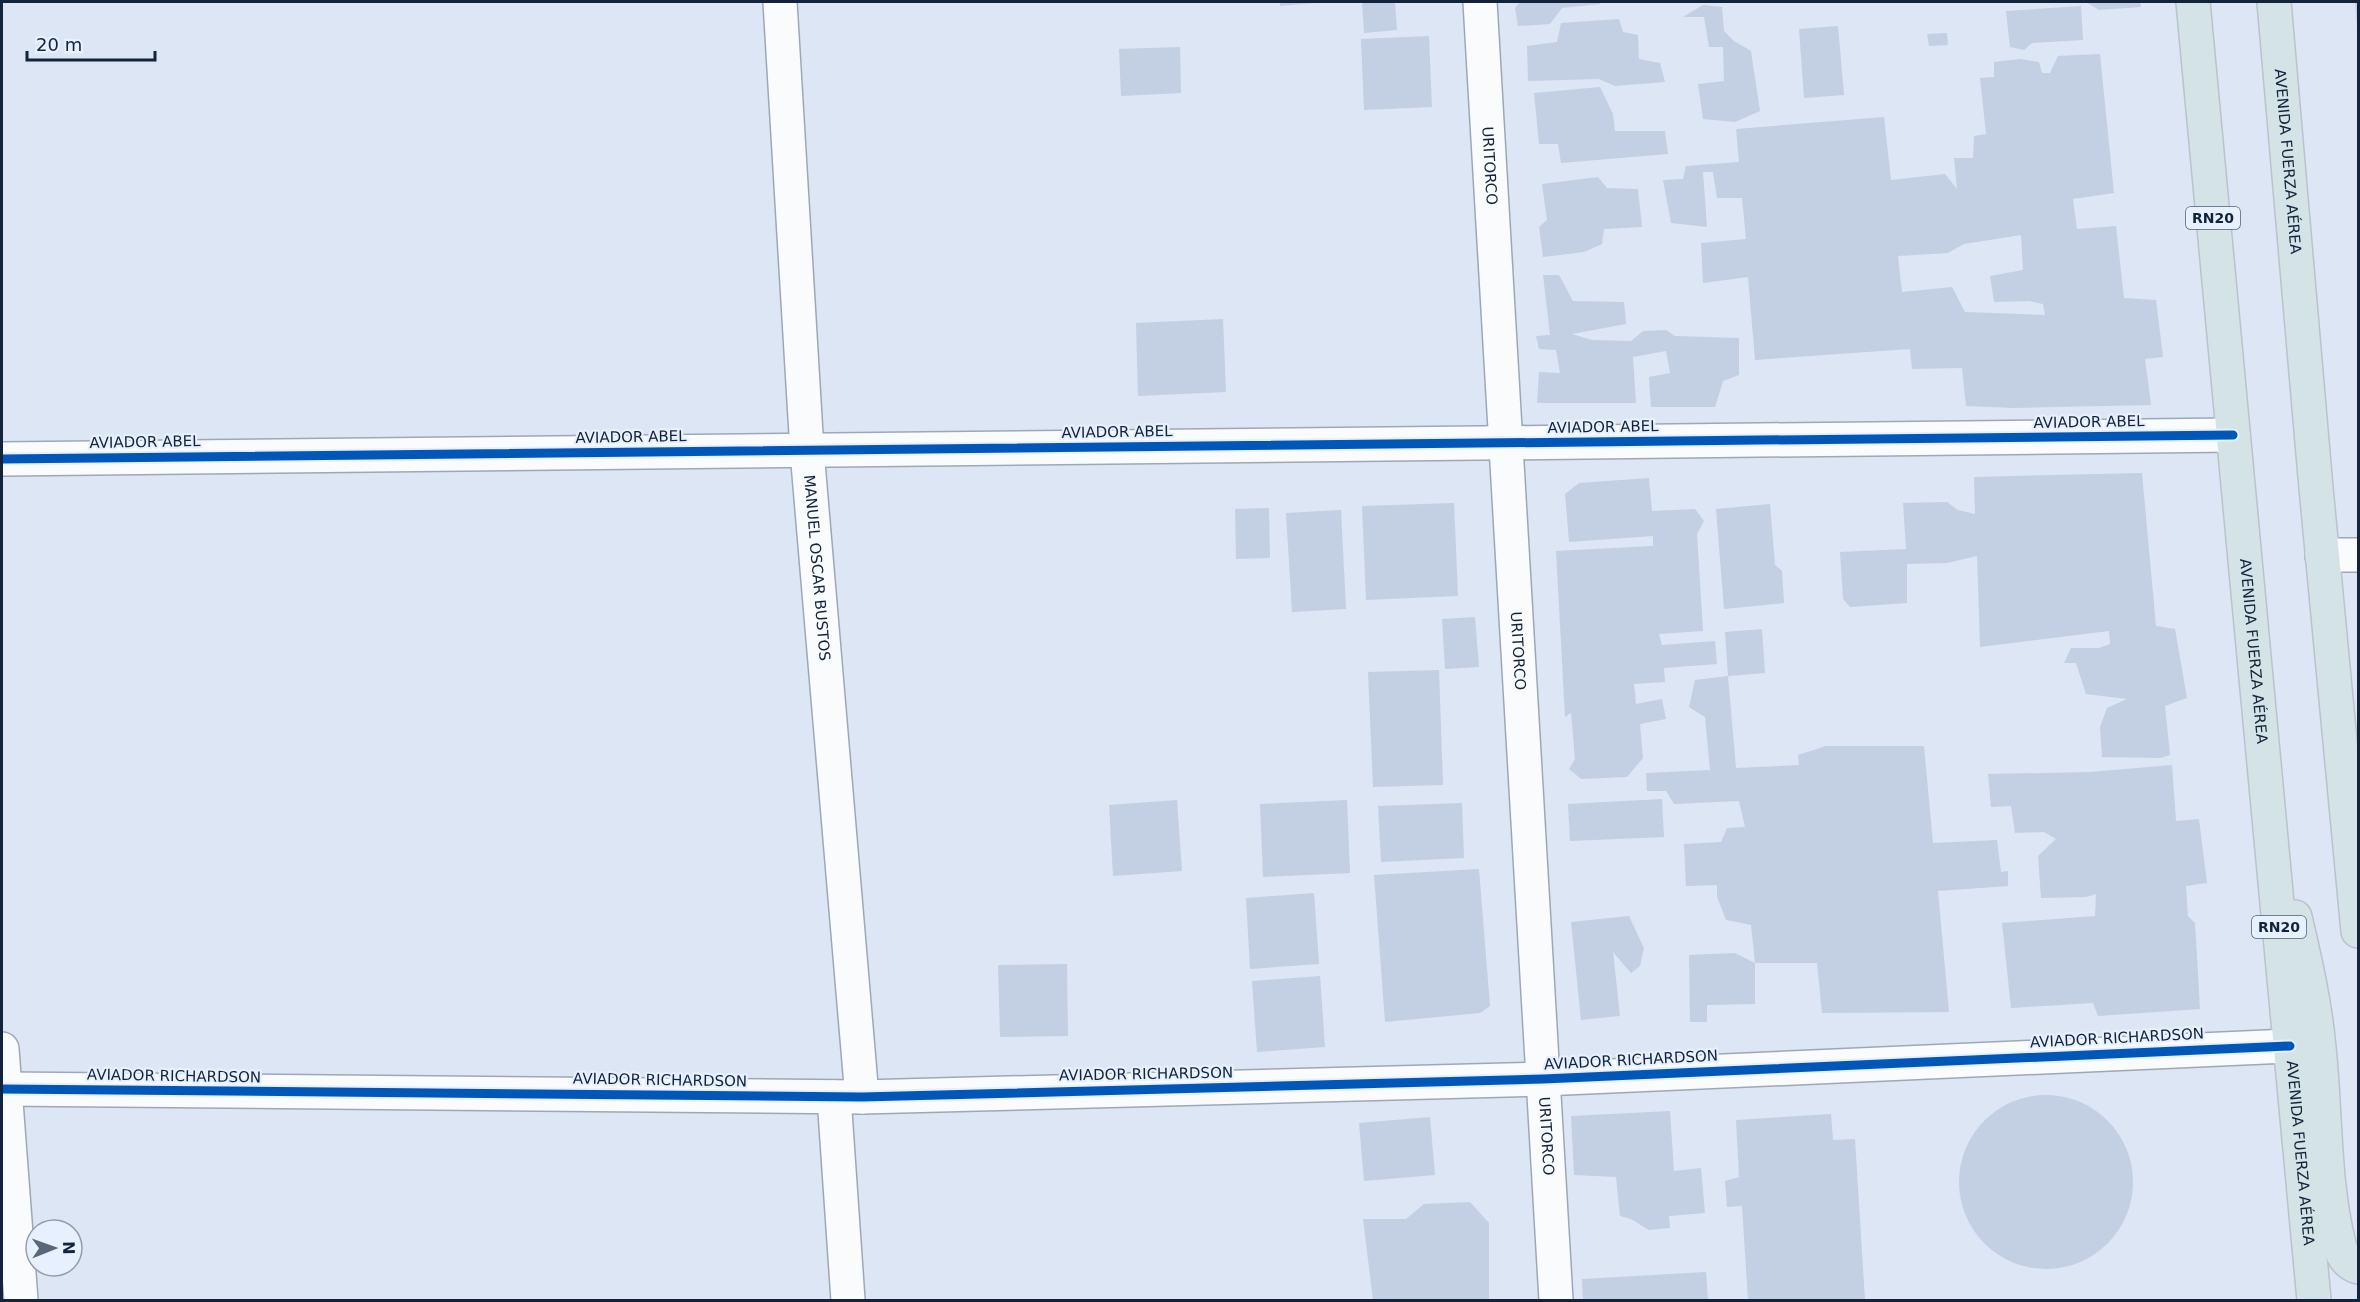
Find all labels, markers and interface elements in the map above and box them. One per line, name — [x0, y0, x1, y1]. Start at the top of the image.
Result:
scale bar — [27, 24, 154, 62]
text: 20 m — [36, 34, 82, 55]
street label: AVENIDA FUERZA AÉREA — [2271, 68, 2305, 256]
street label: URITORCO — [1478, 126, 1501, 206]
road number: RN20 — [2186, 207, 2240, 229]
street label: AVIADOR ABEL — [2033, 412, 2145, 432]
street label: AVIADOR ABEL — [1547, 417, 1659, 437]
street label: AVIADOR ABEL — [1061, 422, 1173, 442]
street label: AVIADOR ABEL — [575, 427, 687, 447]
street label: AVIADOR ABEL — [89, 432, 201, 452]
street label: MANUEL OSCAR BUSTOS — [800, 474, 834, 662]
street label: AVENIDA FUERZA AÉREA — [2236, 558, 2271, 745]
street label: URITORCO — [1507, 611, 1529, 691]
road number: RN20 — [2252, 916, 2306, 938]
street label: AVIADOR RICHARDSON — [2030, 1024, 2204, 1052]
street label: AVIADOR RICHARDSON — [1544, 1046, 1718, 1074]
street label: AVENIDA FUERZA AÉREA — [2283, 1060, 2318, 1247]
street label: AVIADOR RICHARDSON — [1059, 1063, 1233, 1085]
street label: AVIADOR RICHARDSON — [87, 1065, 261, 1087]
street label: AVIADOR RICHARDSON — [573, 1069, 747, 1091]
street label: URITORCO — [1535, 1096, 1558, 1176]
north arrow — [24, 1218, 84, 1278]
text: N — [59, 1241, 78, 1255]

